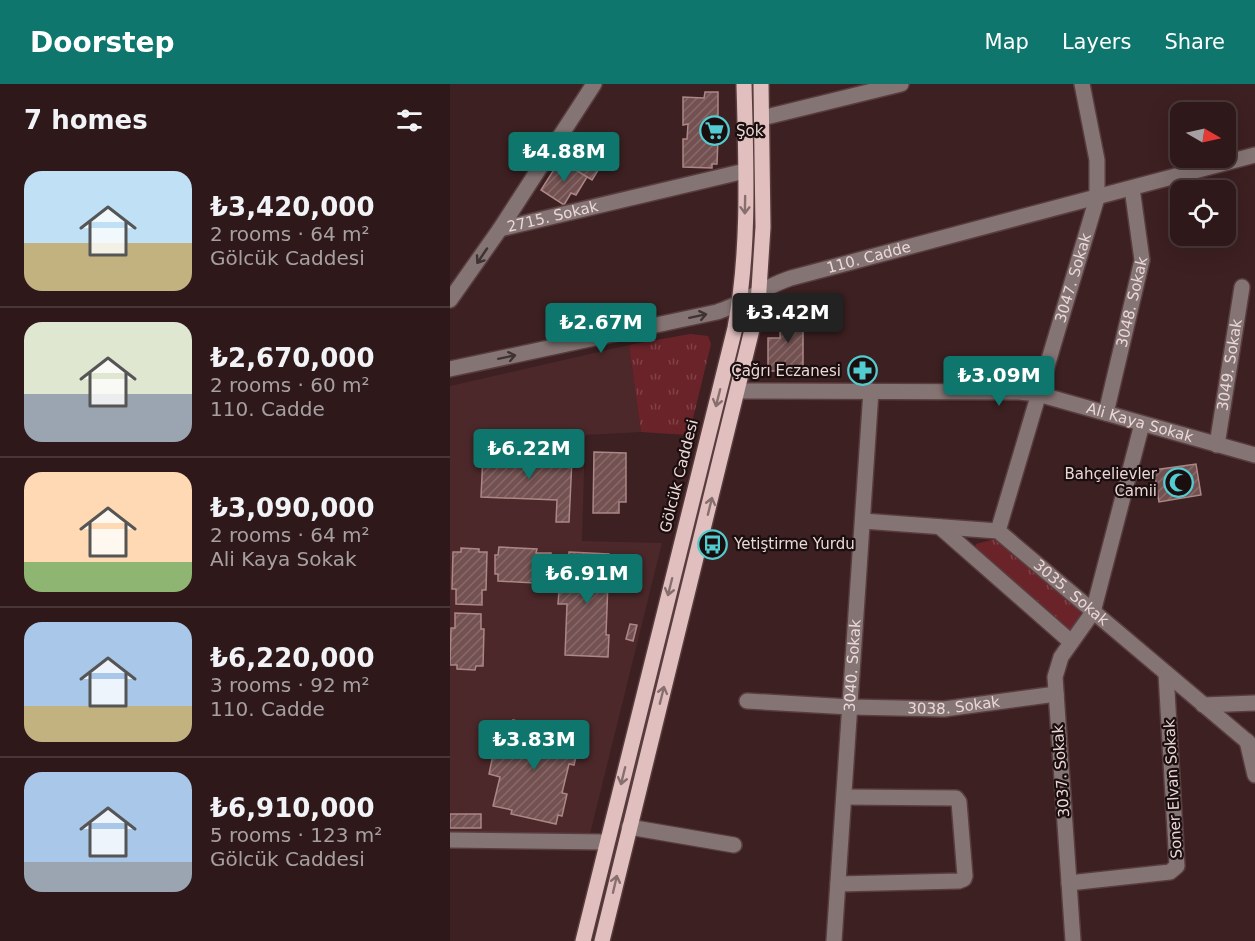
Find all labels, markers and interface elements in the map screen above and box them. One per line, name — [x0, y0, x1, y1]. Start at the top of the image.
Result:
text: Doorstep — [30, 26, 175, 59]
text: Map — [985, 30, 1029, 54]
text: Layers — [1062, 30, 1131, 54]
text: Share — [1164, 30, 1225, 54]
north arrow — [1170, 102, 1236, 168]
map controls — [1170, 102, 1236, 246]
icon: filters — [393, 104, 426, 137]
text: 7 homes — [24, 105, 148, 135]
supermarket icon: Şok — [699, 115, 731, 147]
place label: Şok — [736, 122, 764, 140]
pin: ₺4.88M — [515, 132, 613, 183]
text: ₺4.88M — [522, 139, 606, 163]
button: locate — [1170, 180, 1236, 246]
text: ₺3,420,000 — [210, 192, 374, 222]
icon: home — [72, 195, 144, 267]
one-way arrow — [739, 195, 751, 215]
street label: 2715. Sokak — [505, 197, 600, 236]
text: 2 rooms · 64 m² — [210, 222, 370, 246]
street label: 3047. Sokak — [1051, 231, 1095, 325]
street label: 110. Cadde — [825, 238, 913, 277]
text: Gölcük Caddesi — [210, 246, 365, 270]
one-way arrow — [476, 248, 488, 264]
street label: 3048. Sokak — [1113, 254, 1152, 349]
pin: ₺3.42M — [739, 293, 837, 344]
text: ₺3.42M — [746, 300, 830, 324]
pin: ₺2.67M — [552, 303, 650, 354]
text: ₺2.67M — [559, 310, 643, 334]
one-way arrow — [688, 310, 707, 321]
street label: 3049. Sokak — [1214, 317, 1246, 412]
text: ₺2,670,000 — [210, 343, 374, 373]
icon: home — [72, 346, 144, 418]
one-way arrow — [497, 351, 516, 362]
pharmacy icon: Çağrı Eczanesi — [846, 355, 878, 387]
pin: ₺3.09M — [950, 356, 1048, 407]
place label: Çağrı Eczanesi — [731, 362, 841, 380]
text: ₺3.09M — [957, 363, 1041, 387]
text: 2 rooms · 60 m² — [210, 373, 370, 397]
one-way arrow — [711, 388, 723, 407]
text: 110. Cadde — [210, 397, 325, 421]
street label: Ali Kaya Sokak — [1085, 399, 1196, 446]
street label: Gölcük Caddesi — [656, 417, 702, 535]
pin: ₺6.22M — [480, 429, 578, 480]
text: ₺6.22M — [487, 436, 571, 460]
place label: Bahçelievler Camii — [1065, 465, 1158, 500]
mosque icon: Bahçelievler Camii — [1162, 467, 1194, 499]
text: ₺3,090,000 — [210, 493, 374, 523]
icon: home — [72, 496, 144, 568]
one-way arrow — [704, 496, 716, 515]
text: 2 rooms · 64 m² — [210, 523, 370, 547]
bus stop icon: Yetiştirme Yurdu — [697, 528, 729, 560]
place label: Yetiştirme Yurdu — [733, 535, 855, 553]
text: Ali Kaya Sokak — [210, 547, 357, 571]
pin: ₺6.91M — [538, 554, 636, 605]
street label: 3035. Sokak — [1030, 556, 1113, 630]
text: ₺6.91M — [545, 561, 629, 585]
one-way arrow — [664, 577, 676, 596]
street label: 3040. Sokak — [840, 618, 865, 713]
text: ₺6,220,000 — [210, 643, 374, 673]
icon: home — [72, 646, 144, 718]
text: 3 rooms · 92 m² — [210, 673, 370, 697]
one-way arrow — [657, 685, 668, 704]
street label: 3038. Sokak — [907, 693, 1001, 718]
text: 110. Cadde — [210, 697, 325, 721]
street label: Soner Elvan Sokak — [1160, 719, 1186, 859]
pin: ₺3.83M — [485, 720, 583, 771]
street label: 3037. Sokak — [1049, 724, 1073, 818]
text: ₺3.83M — [492, 727, 576, 751]
one-way arrow — [616, 766, 628, 785]
text: ₺6,910,000 — [210, 793, 374, 823]
icon: home — [72, 796, 144, 868]
text: 5 rooms · 123 m² — [210, 823, 382, 847]
text: Gölcük Caddesi — [210, 847, 365, 871]
one-way arrow — [610, 875, 622, 894]

